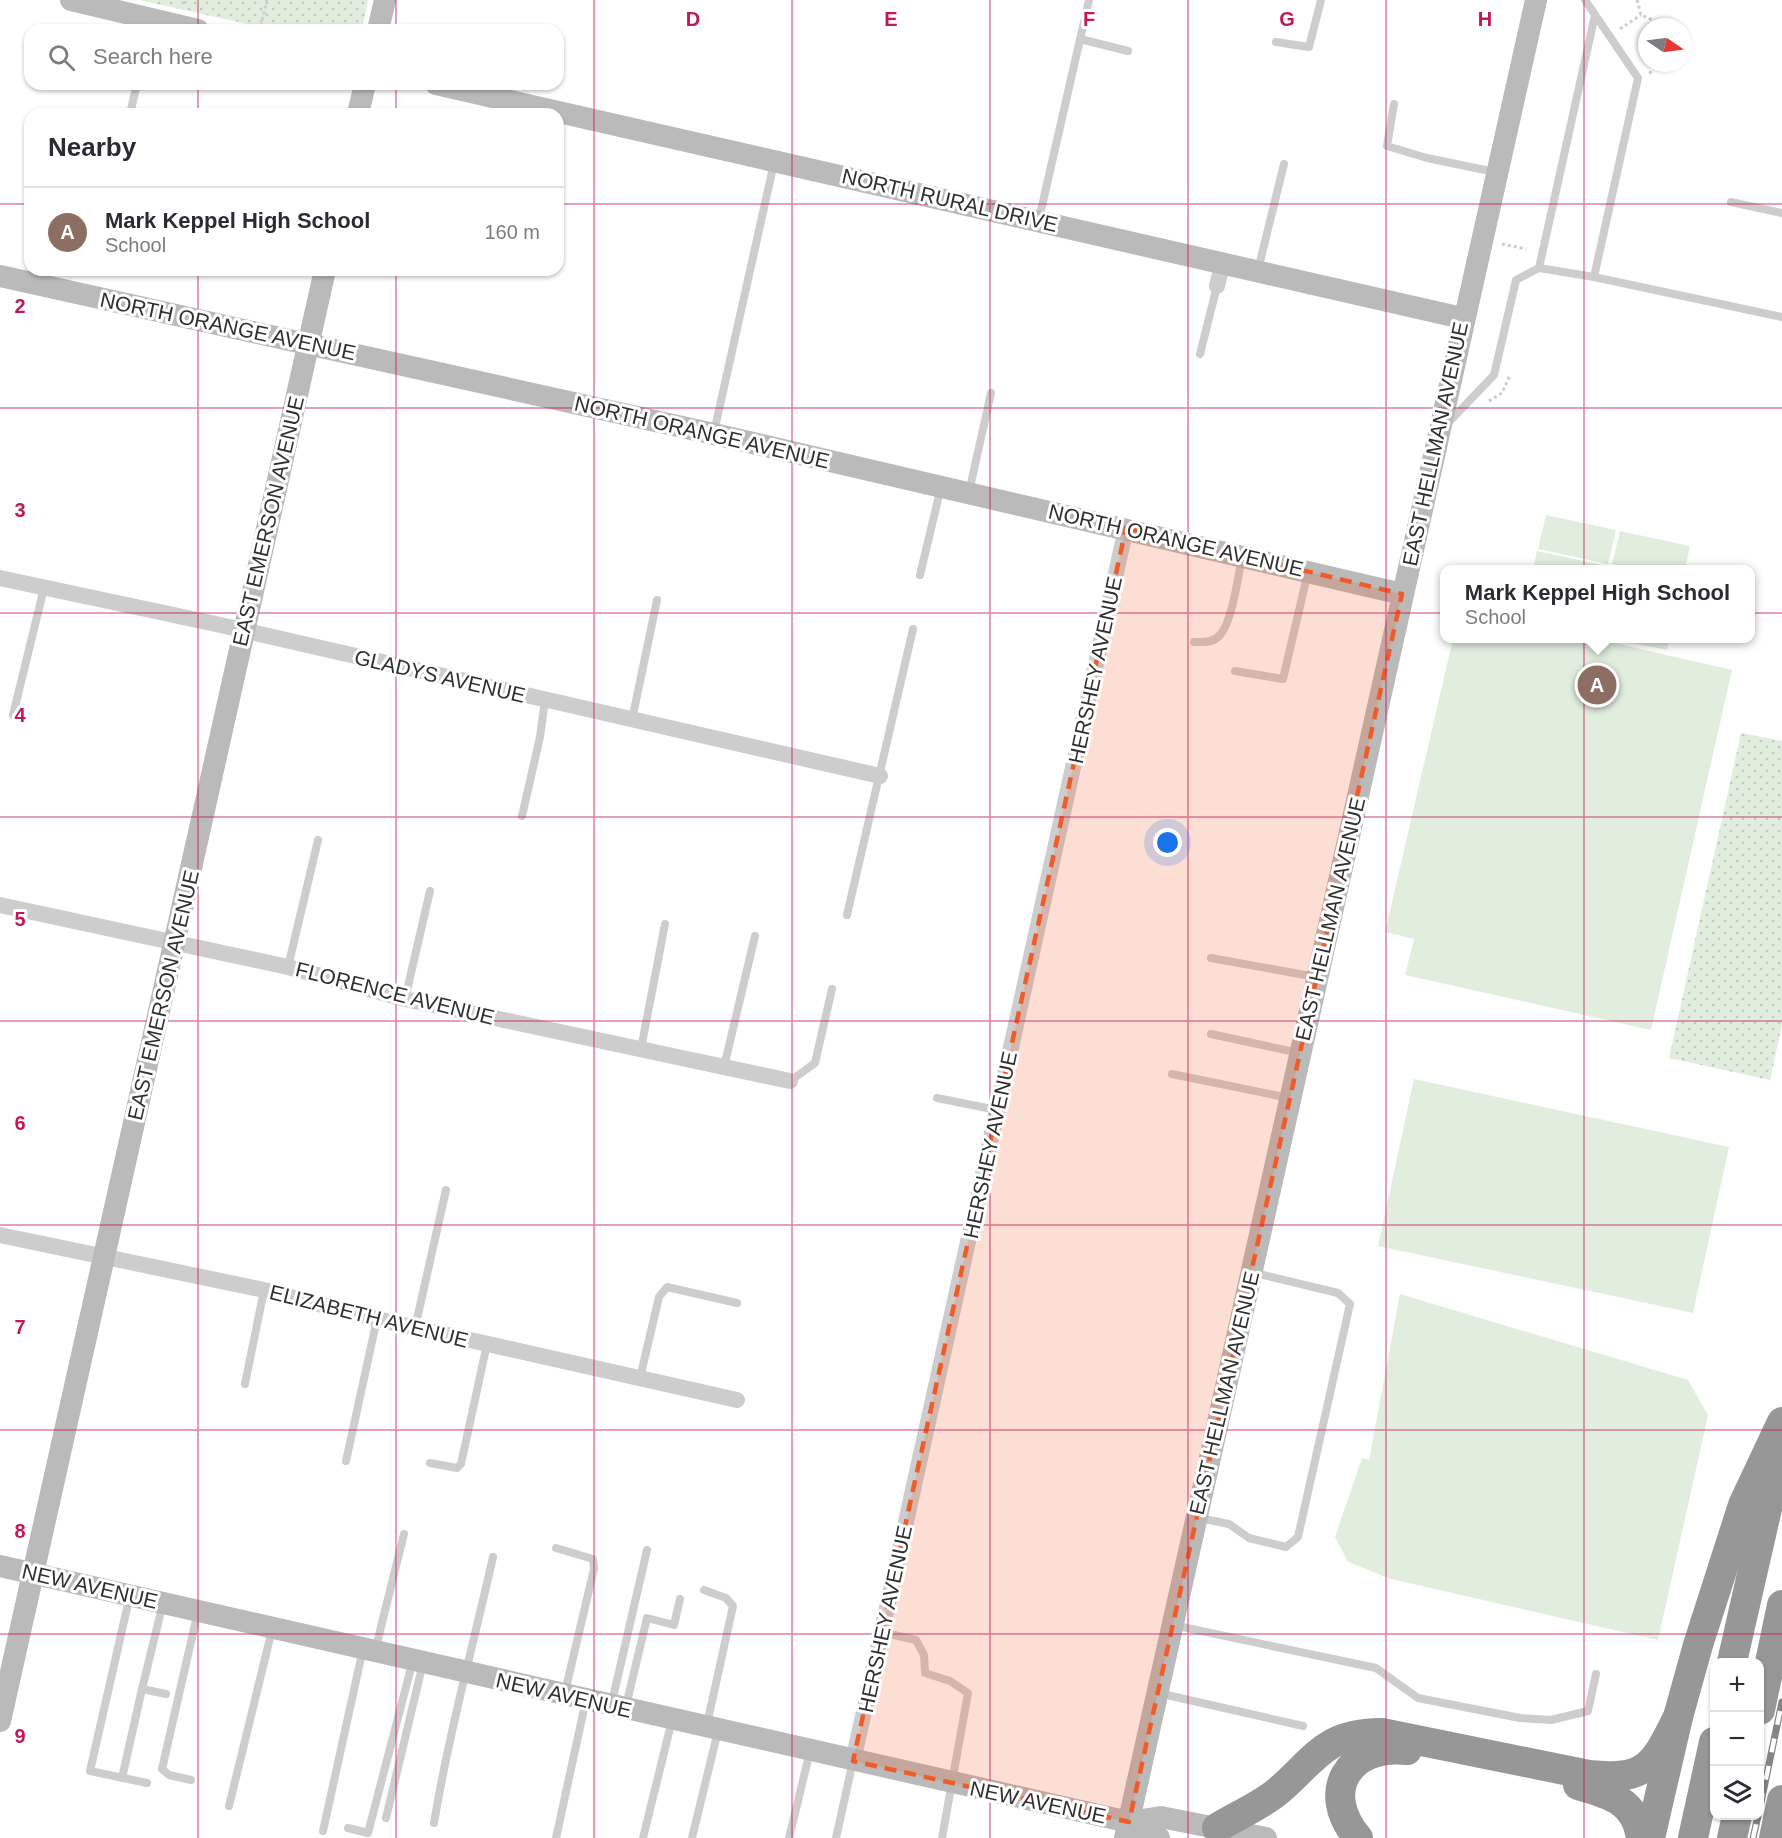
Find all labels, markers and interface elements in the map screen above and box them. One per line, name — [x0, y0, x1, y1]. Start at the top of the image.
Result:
text: D — [686, 8, 700, 30]
text: E — [884, 8, 898, 30]
text: F — [1083, 8, 1095, 30]
text: G — [1279, 8, 1295, 30]
text: H — [1478, 8, 1492, 30]
north arrow — [1638, 18, 1692, 72]
search box — [24, 24, 564, 90]
icon: search — [45, 41, 78, 74]
text: Search here — [93, 44, 213, 69]
text: Nearby — [48, 132, 136, 162]
street label: NORTH RURAL DRIVE — [840, 164, 1060, 236]
text: Mark Keppel High School — [105, 208, 370, 233]
text: A — [60, 221, 75, 243]
text: 160 m — [484, 221, 540, 243]
text: School — [105, 234, 166, 256]
street label: NORTH ORANGE AVENUE — [98, 288, 358, 364]
text: 2 — [14, 295, 26, 317]
street label: EAST HELLMAN AVENUE — [1398, 320, 1472, 568]
street label: NORTH ORANGE AVENUE — [572, 391, 832, 473]
street label: EAST EMERSON AVENUE — [228, 394, 308, 648]
text: 3 — [14, 499, 26, 521]
street label: NORTH ORANGE AVENUE — [1046, 499, 1306, 581]
popup — [1440, 565, 1755, 643]
street label: HERSHEY AVENUE — [1064, 574, 1126, 766]
text: Mark Keppel High School — [1465, 580, 1730, 605]
text: School — [1465, 606, 1526, 628]
street label: GLADYS AVENUE — [352, 645, 528, 707]
pin: A — [1578, 662, 1616, 708]
text: 4 — [14, 704, 26, 726]
street label: EAST HELLMAN AVENUE — [1291, 795, 1369, 1043]
your location — [1153, 828, 1182, 857]
street label: EAST EMERSON AVENUE — [123, 868, 203, 1122]
text: 5 — [14, 908, 26, 930]
street label: FLORENCE AVENUE — [293, 957, 497, 1029]
street label: HERSHEY AVENUE — [959, 1049, 1021, 1241]
text: 6 — [14, 1112, 26, 1134]
street label: EAST HELLMAN AVENUE — [1185, 1269, 1263, 1517]
street label: ELIZABETH AVENUE — [267, 1280, 471, 1352]
text: 7 — [14, 1316, 26, 1338]
text: 8 — [14, 1520, 26, 1542]
street label: HERSHEY AVENUE — [854, 1523, 916, 1715]
street label: NEW AVENUE — [20, 1559, 160, 1613]
map controls — [1710, 1658, 1764, 1820]
button: + — [1710, 1658, 1764, 1712]
street label: NEW AVENUE — [494, 1668, 634, 1722]
button: − — [1710, 1712, 1764, 1766]
text: 9 — [14, 1725, 26, 1747]
button: layers — [1710, 1766, 1764, 1820]
street label: NEW AVENUE — [968, 1776, 1108, 1828]

